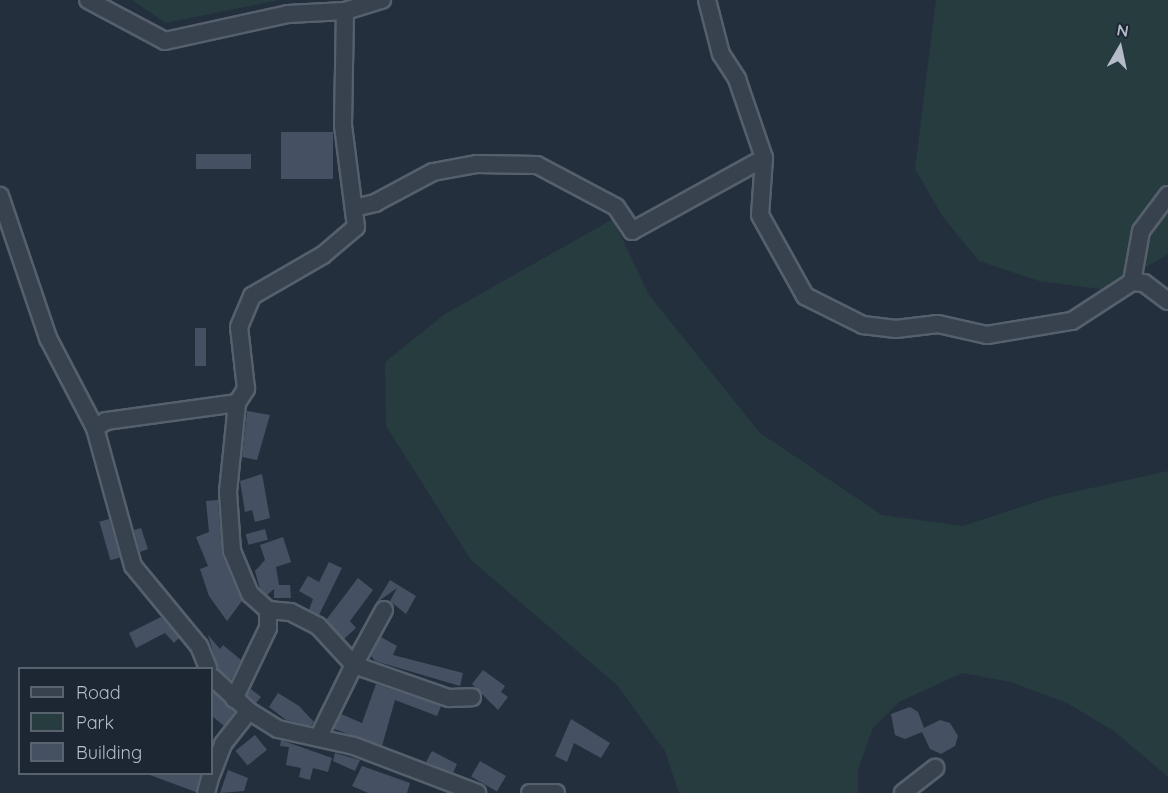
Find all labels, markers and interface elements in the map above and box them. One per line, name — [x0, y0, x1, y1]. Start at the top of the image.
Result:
north arrow — [1090, 18, 1150, 78]
text: N — [1115, 19, 1130, 41]
legend — [18, 667, 213, 775]
text: Road — [76, 681, 121, 704]
text: Park — [76, 711, 114, 734]
text: Building — [76, 741, 142, 764]

